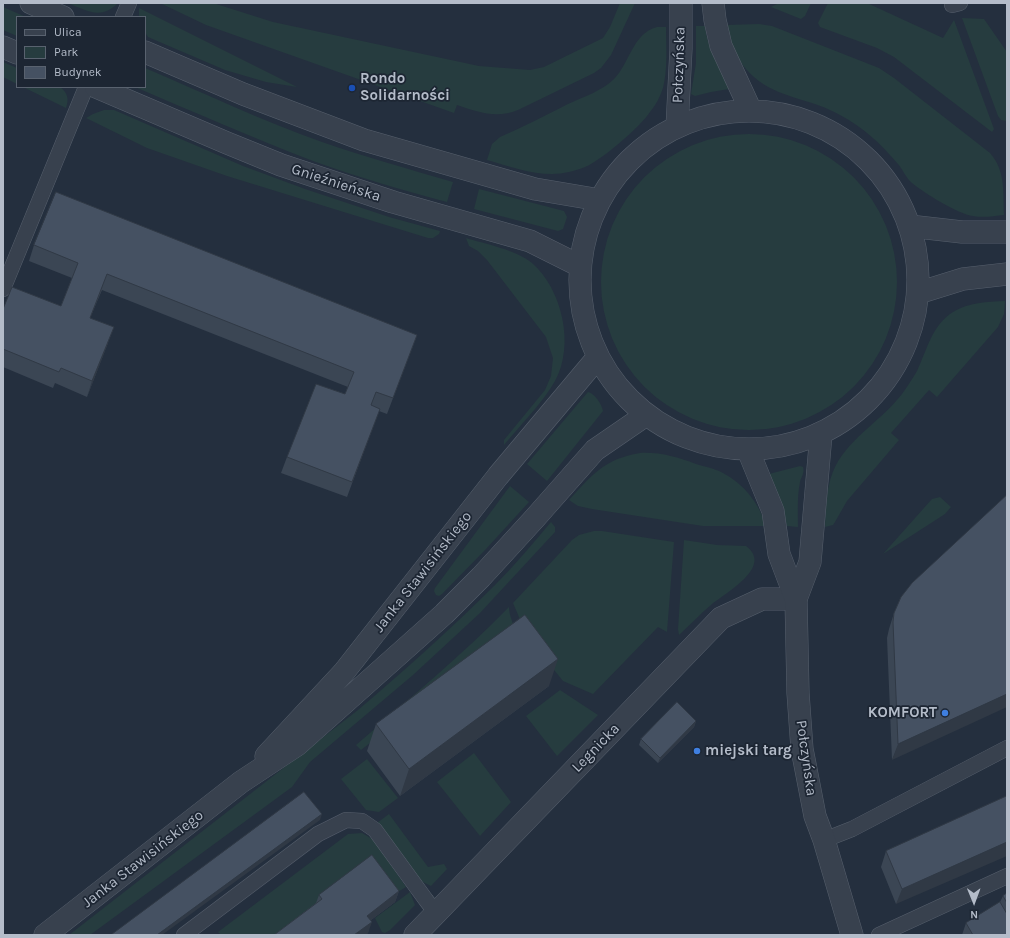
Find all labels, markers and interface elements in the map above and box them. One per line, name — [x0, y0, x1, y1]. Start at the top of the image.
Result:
legend — [16, 16, 146, 88]
text: Ulica — [54, 25, 82, 39]
street label: Połczyńska — [669, 27, 689, 103]
text: Park — [54, 45, 78, 59]
text: Budynek — [54, 65, 102, 79]
place label: Rondo Solidarności — [360, 70, 450, 105]
marker: Rondo Solidarności — [347, 83, 357, 93]
street label: Gnieźnieńska — [289, 160, 383, 206]
street label: Janka Stawisińskiego — [370, 508, 476, 636]
place label: KOMFORT — [868, 704, 937, 722]
marker: KOMFORT — [940, 708, 950, 718]
street label: Połczyńska — [792, 719, 820, 797]
street label: Legnicka — [568, 720, 624, 776]
place label: miejski targ — [705, 742, 792, 760]
marker: miejski targ — [692, 746, 702, 756]
street label: Janka Stawisińskiego — [79, 806, 207, 912]
north arrow — [954, 882, 994, 922]
text: N — [970, 908, 978, 921]

